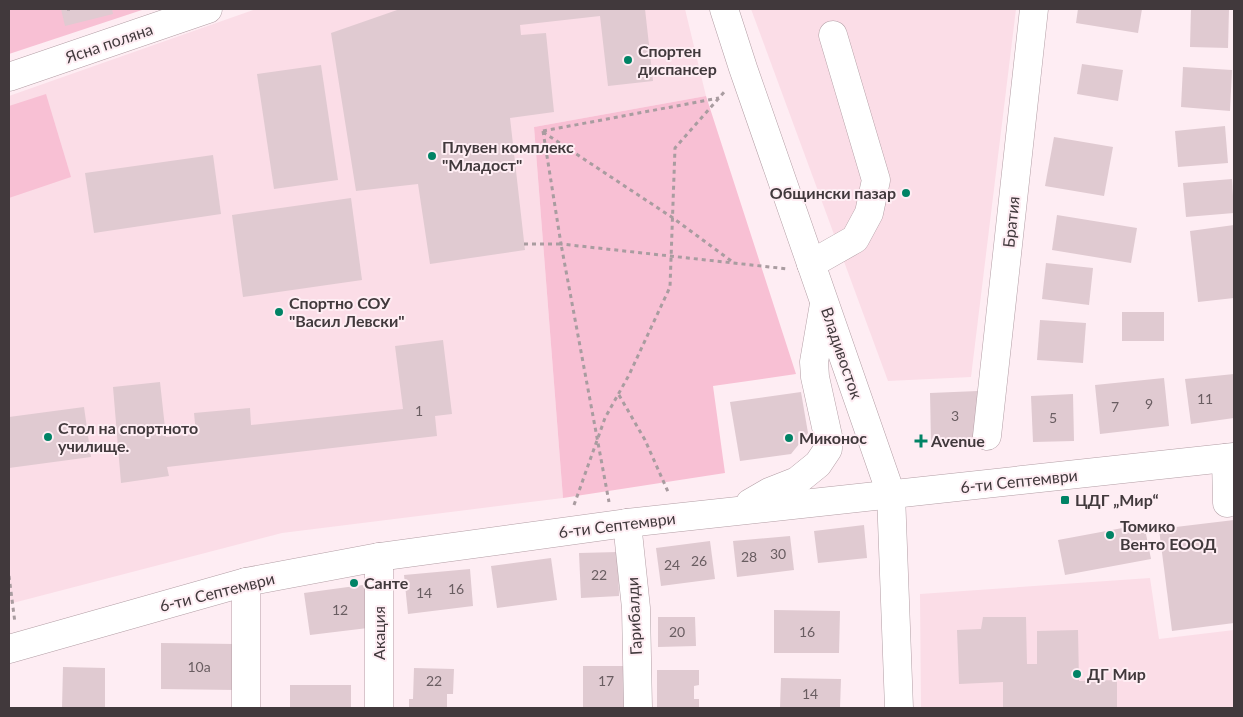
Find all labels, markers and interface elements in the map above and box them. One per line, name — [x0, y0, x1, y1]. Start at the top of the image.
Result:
street label: Ясна поляна — [62, 19, 155, 67]
place label: Спортен диспансер — [638, 41, 717, 78]
marker: Спортен диспансер — [622, 54, 634, 66]
place label: Плувен комплекс "Младост" — [442, 137, 574, 174]
marker: Плувен комплекс "Младост" — [426, 150, 438, 162]
place label: Общински пазар — [770, 183, 896, 202]
marker: Общински пазар — [900, 187, 912, 199]
street label: Братия — [998, 195, 1023, 249]
place label: Спортно СОУ "Васил Левски" — [289, 293, 405, 330]
street label: Владивосток — [818, 304, 867, 402]
marker: Спортно СОУ "Васил Левски" — [273, 306, 285, 318]
house number: 11 — [1197, 390, 1213, 407]
house number: 9 — [1145, 395, 1153, 412]
house number: 7 — [1111, 398, 1119, 415]
house number: 1 — [415, 402, 423, 419]
house number: 3 — [951, 407, 959, 424]
house number: 5 — [1049, 409, 1057, 426]
place label: Стол на спортното училище. — [58, 418, 198, 455]
place label: Миконос — [799, 428, 867, 447]
marker: Стол на спортното училище. — [42, 431, 54, 443]
place label: Avenue — [930, 431, 985, 450]
marker: Миконос — [783, 432, 795, 444]
marker: Avenue — [915, 435, 927, 447]
street label: 6-ти Септември — [959, 465, 1079, 496]
place label: ЦДГ „Мир“ — [1075, 490, 1159, 509]
marker: ЦДГ „Мир“ — [1059, 494, 1071, 506]
street label: 6-ти Септември — [557, 508, 677, 541]
place label: Томико Венто ЕООД — [1120, 516, 1217, 553]
marker: Томико Венто ЕООД — [1104, 529, 1116, 541]
house number: 30 — [770, 545, 786, 562]
house number: 28 — [741, 548, 757, 565]
house number: 26 — [691, 552, 707, 569]
house number: 24 — [664, 556, 680, 573]
house number: 22 — [591, 566, 607, 583]
street label: 6-ти Септември — [157, 568, 276, 615]
place label: Санте — [364, 573, 409, 592]
marker: Санте — [348, 577, 360, 589]
street label: Гарибалди — [622, 577, 645, 656]
house number: 16 — [448, 580, 464, 597]
house number: 14 — [416, 584, 432, 601]
house number: 12 — [332, 601, 348, 618]
street label: Акация — [369, 606, 388, 660]
house number: 20 — [669, 623, 685, 640]
house number: 16 — [799, 623, 815, 640]
house number: 10a — [187, 658, 211, 675]
place label: ДГ Мир — [1087, 664, 1146, 683]
marker: ДГ Мир — [1071, 668, 1083, 680]
house number: 22 — [426, 672, 442, 689]
house number: 17 — [598, 672, 614, 689]
house number: 14 — [802, 685, 818, 702]

